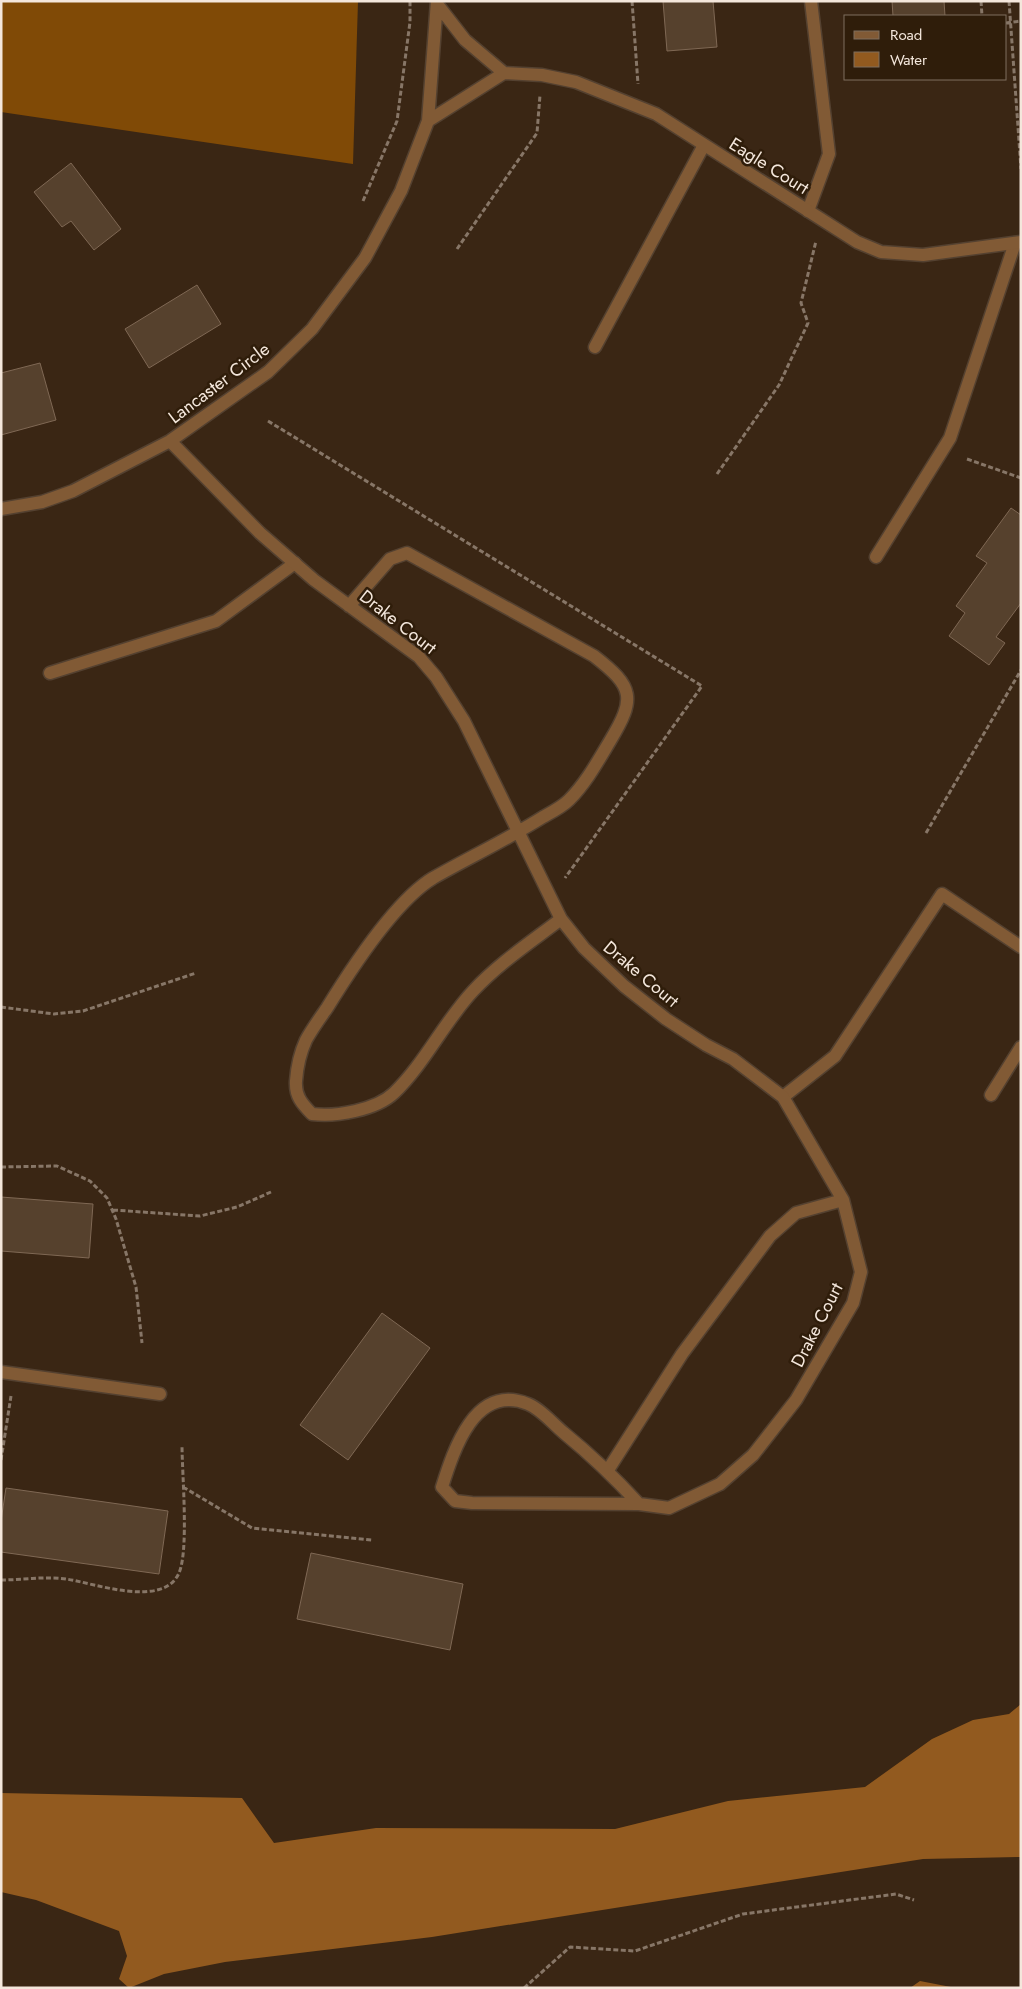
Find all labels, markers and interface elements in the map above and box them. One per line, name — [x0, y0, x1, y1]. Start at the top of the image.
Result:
legend — [844, 15, 1007, 80]
text: Road — [890, 24, 922, 46]
text: Water — [890, 49, 928, 71]
street label: Eagle Court — [724, 131, 815, 201]
street label: Lancaster Circle — [163, 336, 275, 430]
street label: Drake Court — [354, 584, 443, 661]
street label: Drake Court — [598, 935, 685, 1014]
street label: Drake Court — [785, 1278, 850, 1372]

